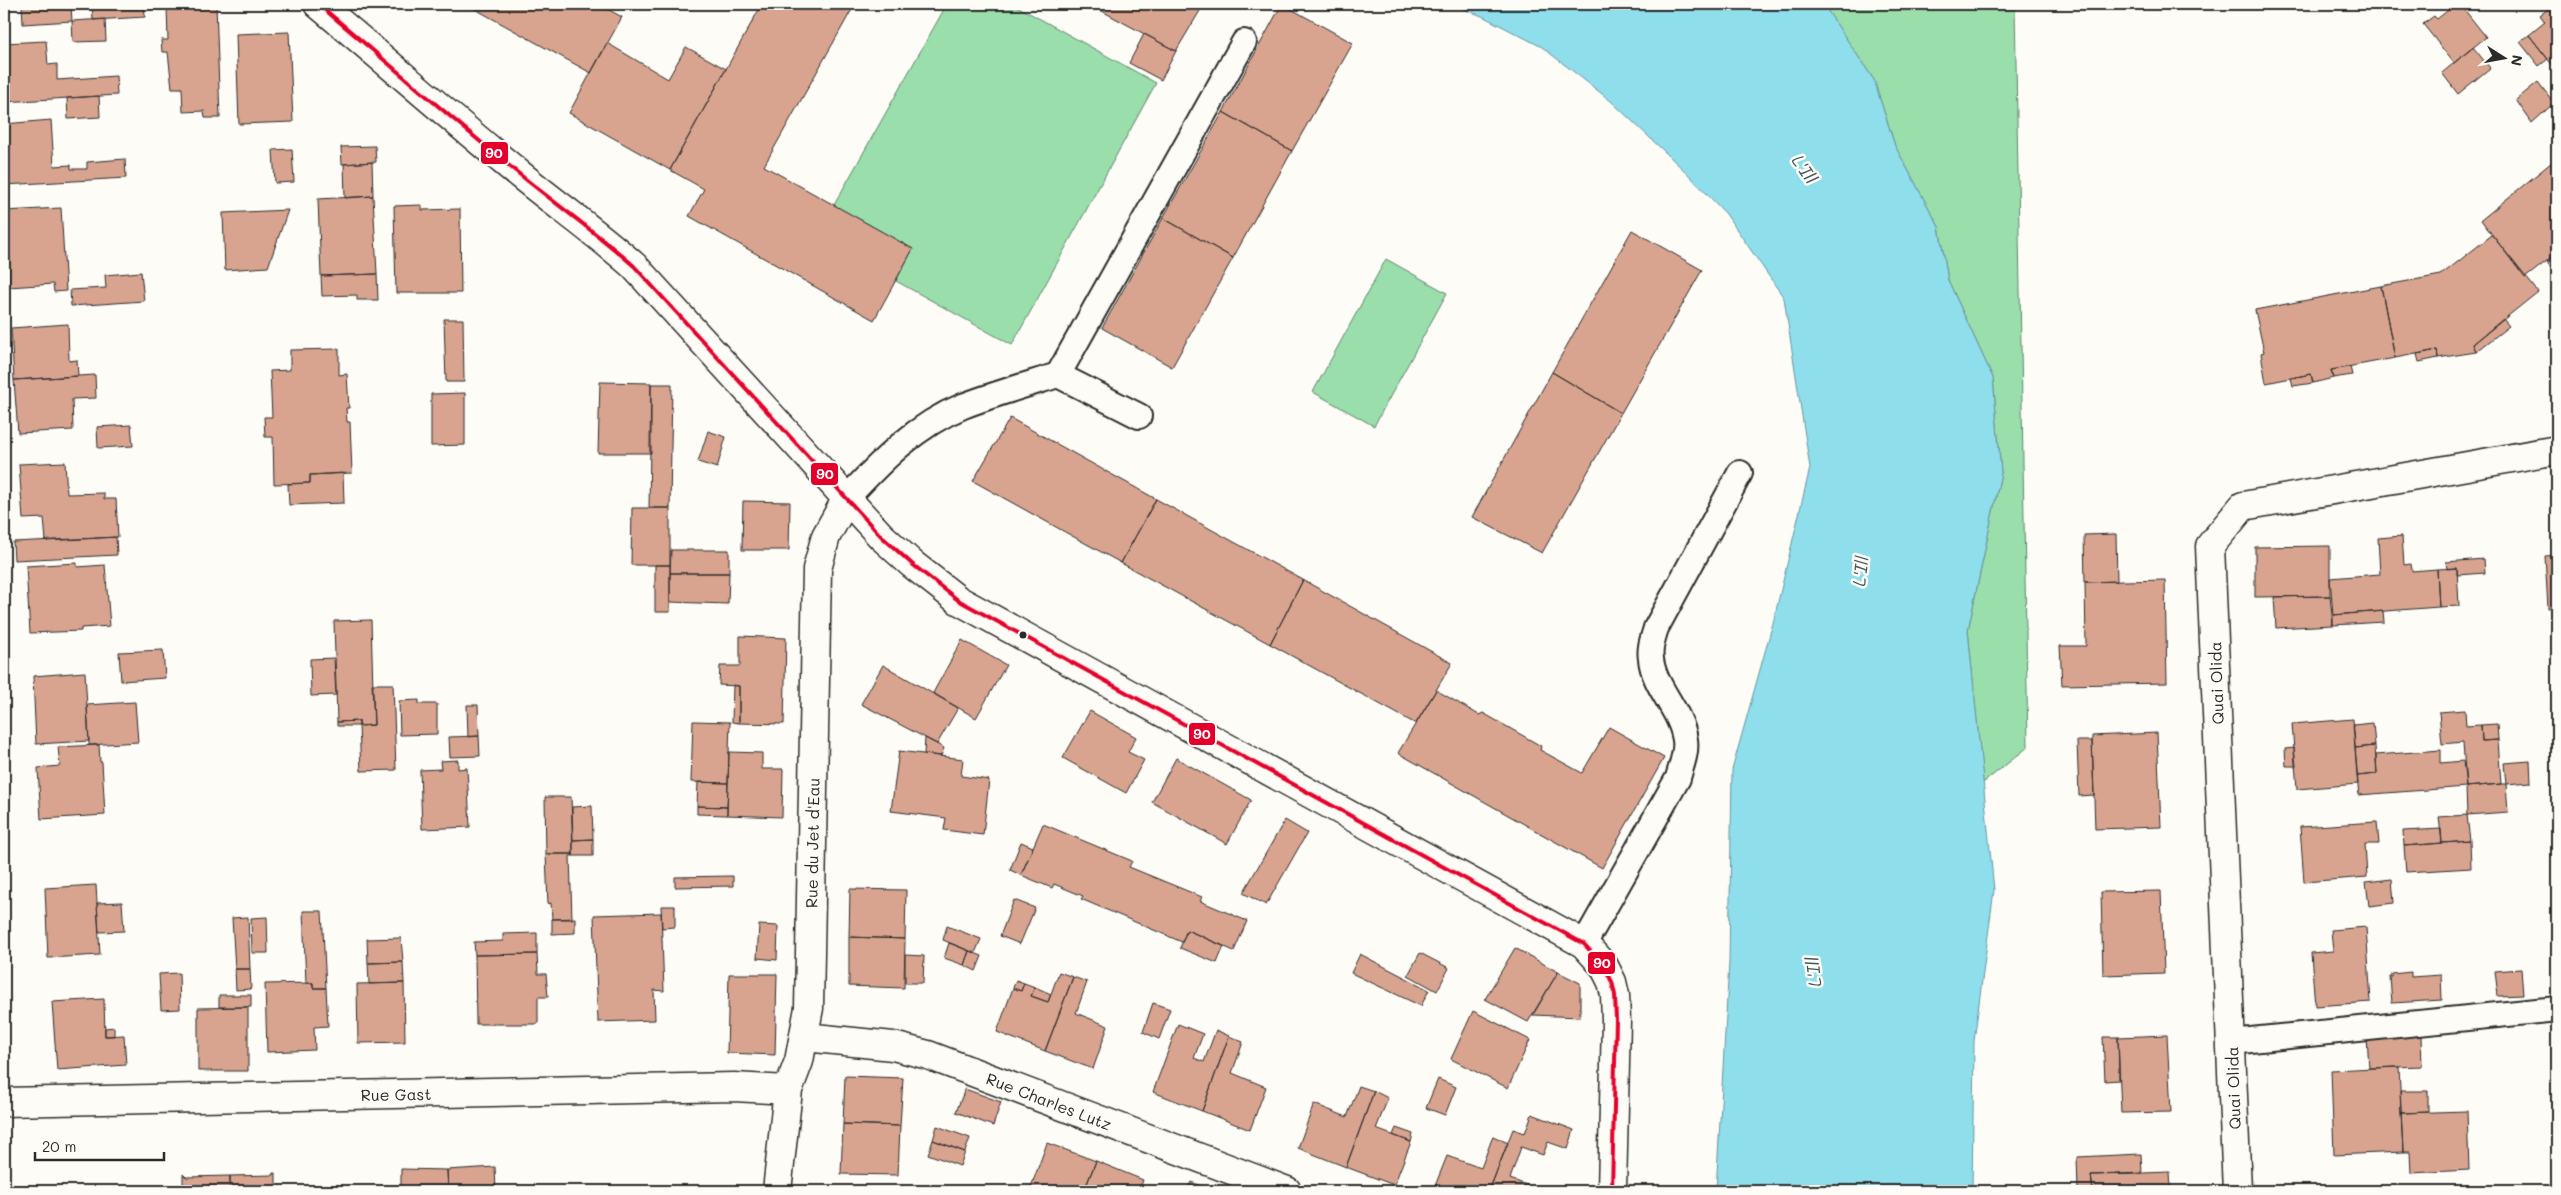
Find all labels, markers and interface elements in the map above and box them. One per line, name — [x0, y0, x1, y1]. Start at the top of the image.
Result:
north arrow — [2478, 32, 2528, 82]
text: N — [2507, 54, 2528, 68]
line badge: 90 — [480, 141, 509, 165]
text: 90 — [485, 143, 503, 162]
water label: L'Ill — [1787, 150, 1824, 189]
line badge: 90 — [810, 462, 839, 486]
text: 90 — [816, 464, 834, 483]
water label: L'Ill — [1846, 554, 1874, 588]
unlabelled marker — [1018, 630, 1028, 640]
street label: Quai Olida — [2204, 641, 2228, 725]
line badge: 90 — [1188, 722, 1216, 746]
text: 90 — [1193, 724, 1211, 743]
street label: Rue du Jet d'Eau — [800, 778, 824, 908]
line badge: 90 — [1587, 951, 1616, 975]
text: 90 — [1593, 953, 1611, 972]
water label: L'Ill — [1799, 955, 1827, 988]
street label: Quai Olida — [2221, 1046, 2245, 1130]
street label: Rue Charles Lutz — [983, 1067, 1115, 1135]
street label: Rue Gast — [360, 1083, 432, 1105]
scale bar — [35, 1130, 164, 1162]
text: 20 m — [42, 1136, 76, 1156]

